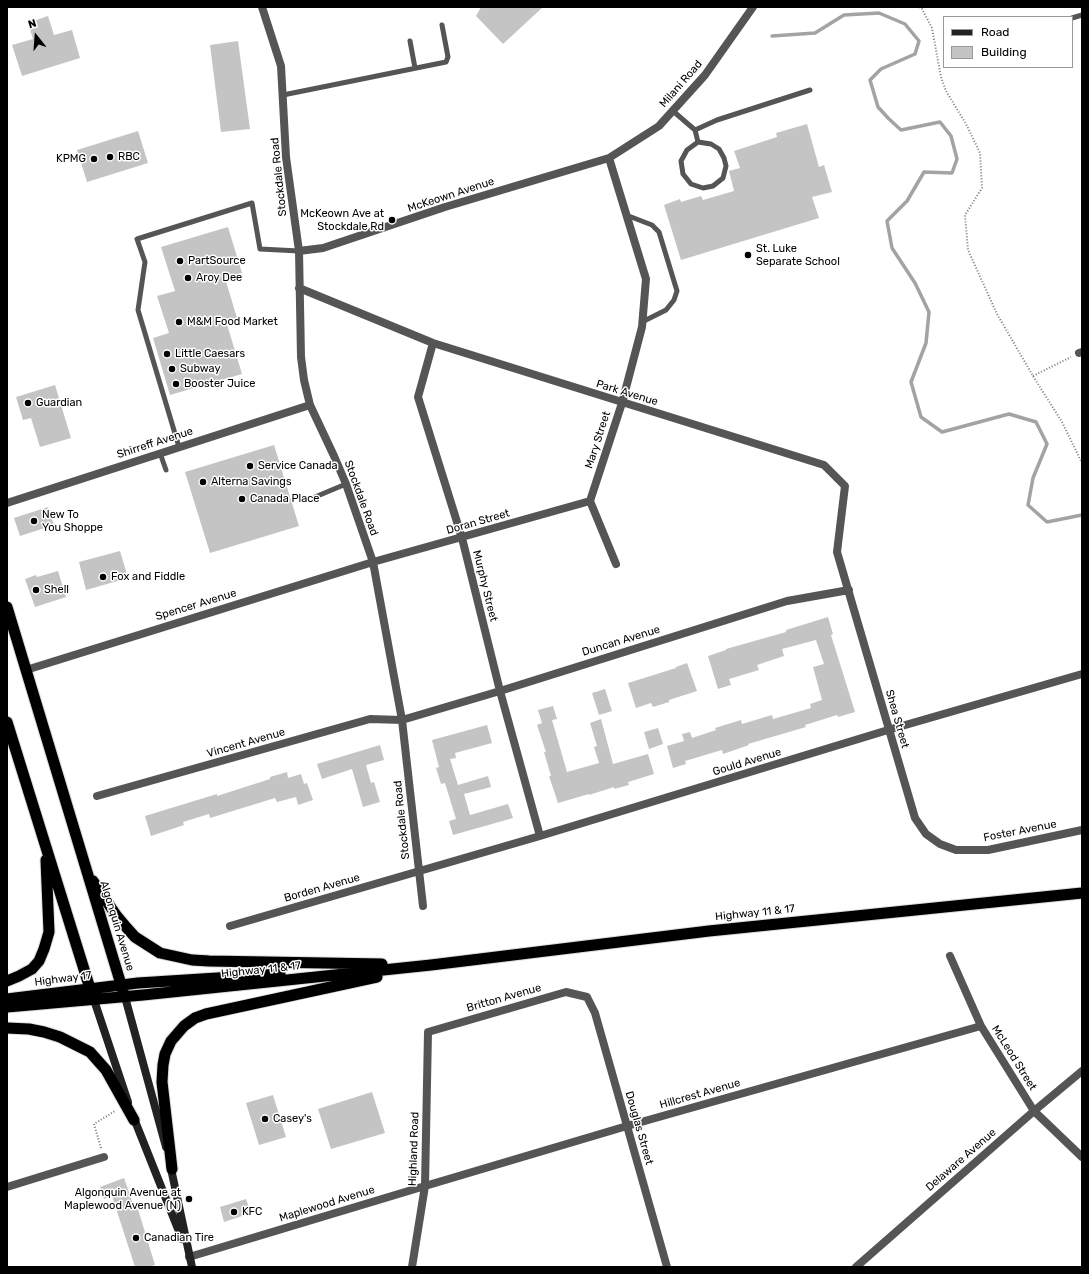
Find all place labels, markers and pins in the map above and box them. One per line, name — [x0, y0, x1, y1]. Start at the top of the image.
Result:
place label: RBC — [118, 150, 140, 164]
place label: KPMG — [56, 152, 86, 166]
marker: RBC — [105, 152, 115, 162]
marker: KPMG — [89, 154, 99, 164]
place label: McKeown Ave at Stockdale Rd — [300, 207, 384, 233]
marker: McKeown Ave at Stockdale Rd — [387, 215, 397, 225]
place label: St. Luke Separate School — [756, 242, 840, 268]
marker: St. Luke Separate School — [743, 250, 753, 260]
place label: PartSource — [188, 254, 246, 268]
marker: PartSource — [175, 256, 185, 266]
place label: Aroy Dee — [196, 271, 242, 285]
marker: Aroy Dee — [183, 273, 193, 283]
place label: M&M Food Market — [187, 315, 278, 329]
marker: M&M Food Market — [174, 317, 184, 327]
place label: Little Caesars — [175, 347, 245, 361]
marker: Little Caesars — [162, 349, 172, 359]
place label: Subway — [180, 362, 221, 376]
marker: Subway — [167, 364, 177, 374]
place label: Booster Juice — [184, 377, 255, 391]
marker: Booster Juice — [171, 379, 181, 389]
place label: Guardian — [36, 396, 82, 410]
marker: Guardian — [23, 398, 33, 408]
place label: Service Canada — [258, 459, 338, 473]
marker: Service Canada — [245, 461, 255, 471]
place label: Alterna Savings — [211, 475, 292, 489]
marker: Alterna Savings — [198, 477, 208, 487]
place label: Canada Place — [250, 492, 319, 506]
marker: Canada Place — [237, 494, 247, 504]
place label: New To You Shoppe — [42, 508, 103, 534]
marker: New To You Shoppe — [29, 516, 39, 526]
place label: Fox and Fiddle — [111, 570, 185, 584]
marker: Fox and Fiddle — [98, 572, 108, 582]
place label: Shell — [44, 583, 69, 597]
marker: Shell — [31, 585, 41, 595]
place label: Casey's — [273, 1112, 312, 1126]
marker: Casey's — [260, 1114, 270, 1124]
place label: Algonquin Avenue at Maplewood Avenue (N) — [64, 1186, 181, 1212]
marker: Algonquin Avenue at Maplewood Avenue (N) — [184, 1194, 194, 1204]
place label: KFC — [242, 1205, 262, 1219]
marker: KFC — [229, 1207, 239, 1217]
place label: Canadian Tire — [144, 1231, 214, 1245]
marker: Canadian Tire — [131, 1233, 141, 1243]

